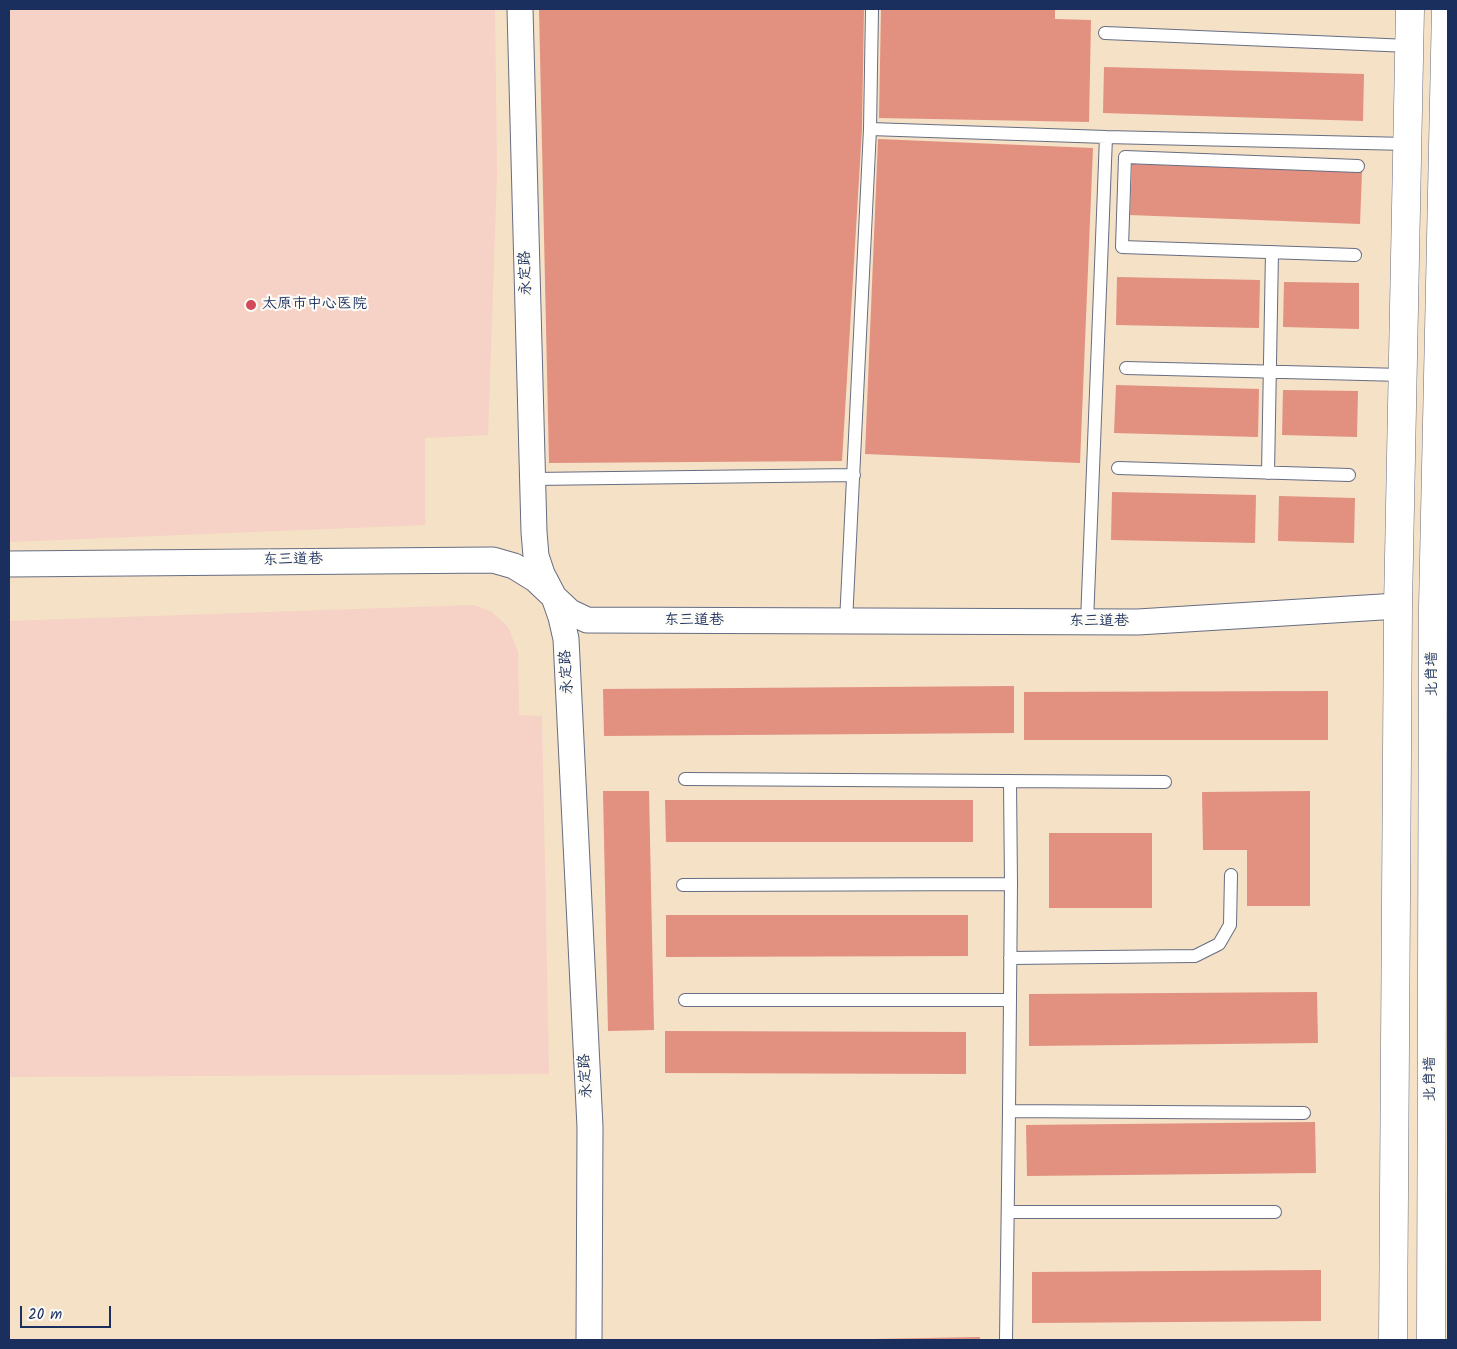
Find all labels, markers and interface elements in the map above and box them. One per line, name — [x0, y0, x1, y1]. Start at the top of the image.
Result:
street label: 永定路 — [517, 250, 537, 296]
place label: 太原市中心医院 — [262, 296, 367, 314]
marker: 太原市中心医院 — [244, 298, 258, 312]
street label: 东三道巷 — [263, 551, 323, 571]
street label: 东三道巷 — [664, 612, 724, 630]
street label: 东三道巷 — [1069, 613, 1129, 631]
street label: 永定路 — [558, 649, 578, 695]
street label: 北肖墙 — [1424, 652, 1442, 696]
street label: 永定路 — [577, 1053, 597, 1099]
street label: 北肖墙 — [1422, 1057, 1440, 1101]
scale bar — [22, 1296, 114, 1328]
text: 20 m — [28, 1303, 62, 1327]

